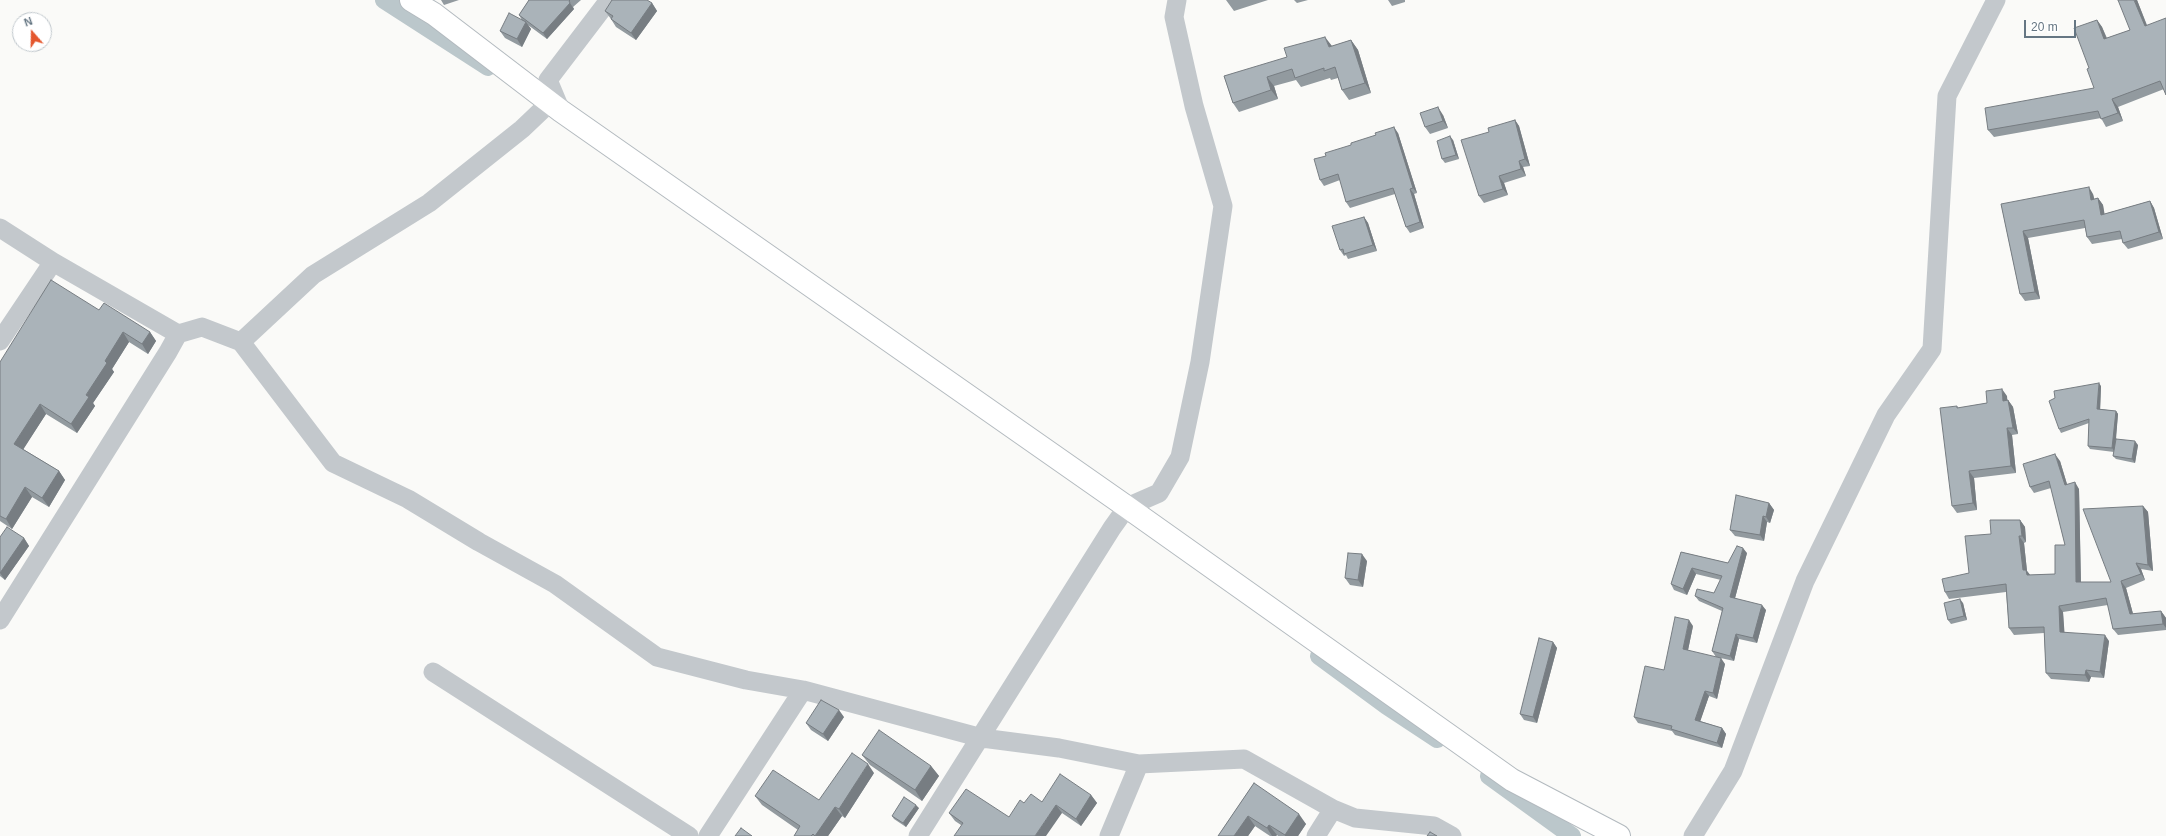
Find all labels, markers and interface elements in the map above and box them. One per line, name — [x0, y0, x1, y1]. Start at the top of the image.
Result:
north arrow — [12, 12, 52, 52]
scale bar — [2026, 12, 2078, 38]
text: N — [22, 15, 34, 29]
text: 20 m — [2031, 20, 2058, 34]

